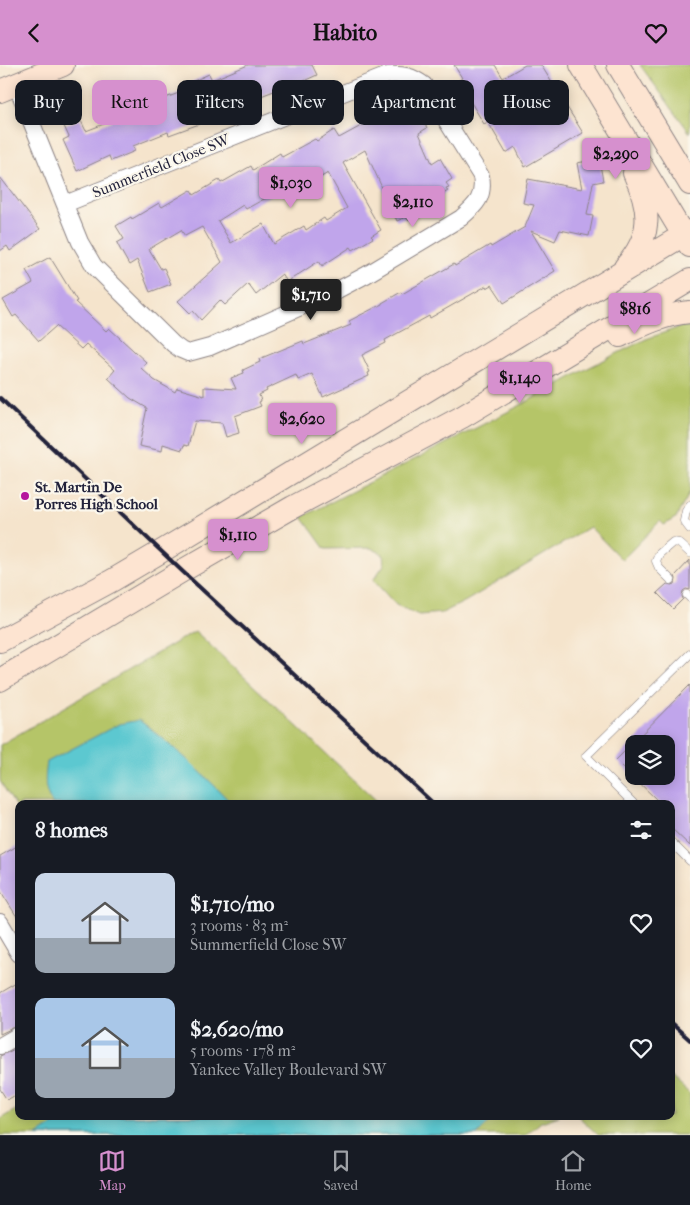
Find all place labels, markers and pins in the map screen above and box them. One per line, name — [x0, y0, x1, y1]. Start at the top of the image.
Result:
pin: $2,290 — [575, 137, 657, 180]
pin: $1,030 — [250, 167, 332, 209]
pin: $2,110 — [372, 185, 454, 228]
pin: $1,710 — [270, 279, 352, 321]
pin: $816 — [605, 293, 665, 335]
pin: $1,140 — [479, 361, 561, 404]
pin: $2,620 — [261, 403, 343, 445]
place label: St. Martin De Porres High School — [35, 478, 159, 513]
marker: St. Martin De Porres High School — [19, 490, 31, 502]
pin: $1,110 — [197, 519, 279, 561]

